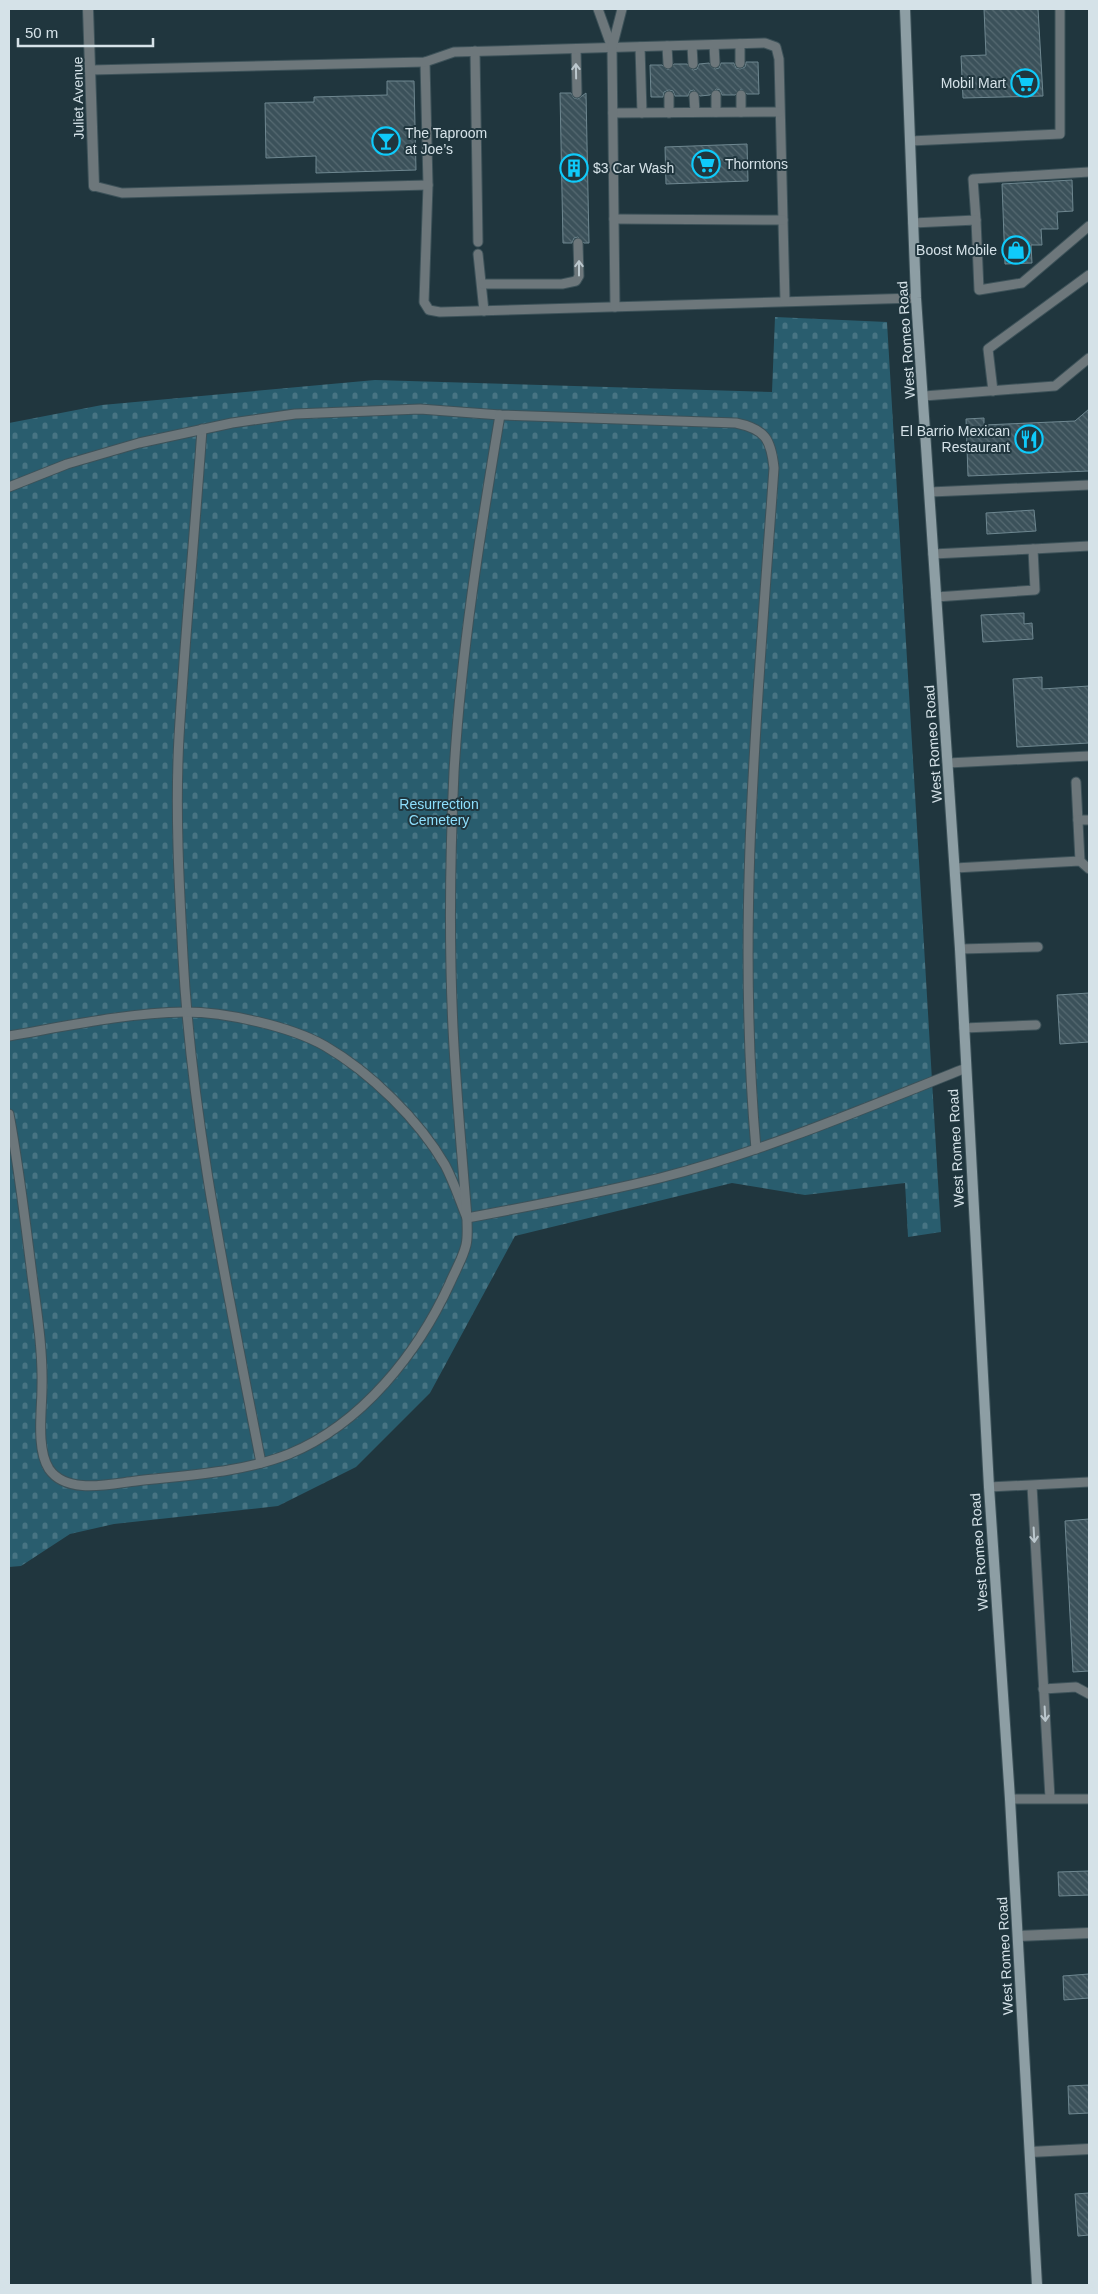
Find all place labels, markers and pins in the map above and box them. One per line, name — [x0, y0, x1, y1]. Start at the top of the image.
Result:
supermarket icon: Mobil Mart — [1010, 68, 1040, 98]
place label: Mobil Mart — [941, 75, 1006, 91]
place label: The Taproom at Joe’s — [405, 125, 487, 157]
bar icon: The Taproom at Joe’s — [371, 126, 401, 156]
supermarket icon: Thorntons — [691, 149, 721, 179]
building icon: $3 Car Wash — [559, 153, 589, 183]
place label: Thorntons — [725, 156, 788, 172]
place label: $3 Car Wash — [593, 160, 674, 176]
shop icon: Boost Mobile — [1001, 235, 1031, 265]
place label: Boost Mobile — [916, 242, 997, 258]
place label: El Barrio Mexican Restaurant — [900, 423, 1010, 455]
restaurant icon: El Barrio Mexican Restaurant — [1014, 424, 1044, 454]

